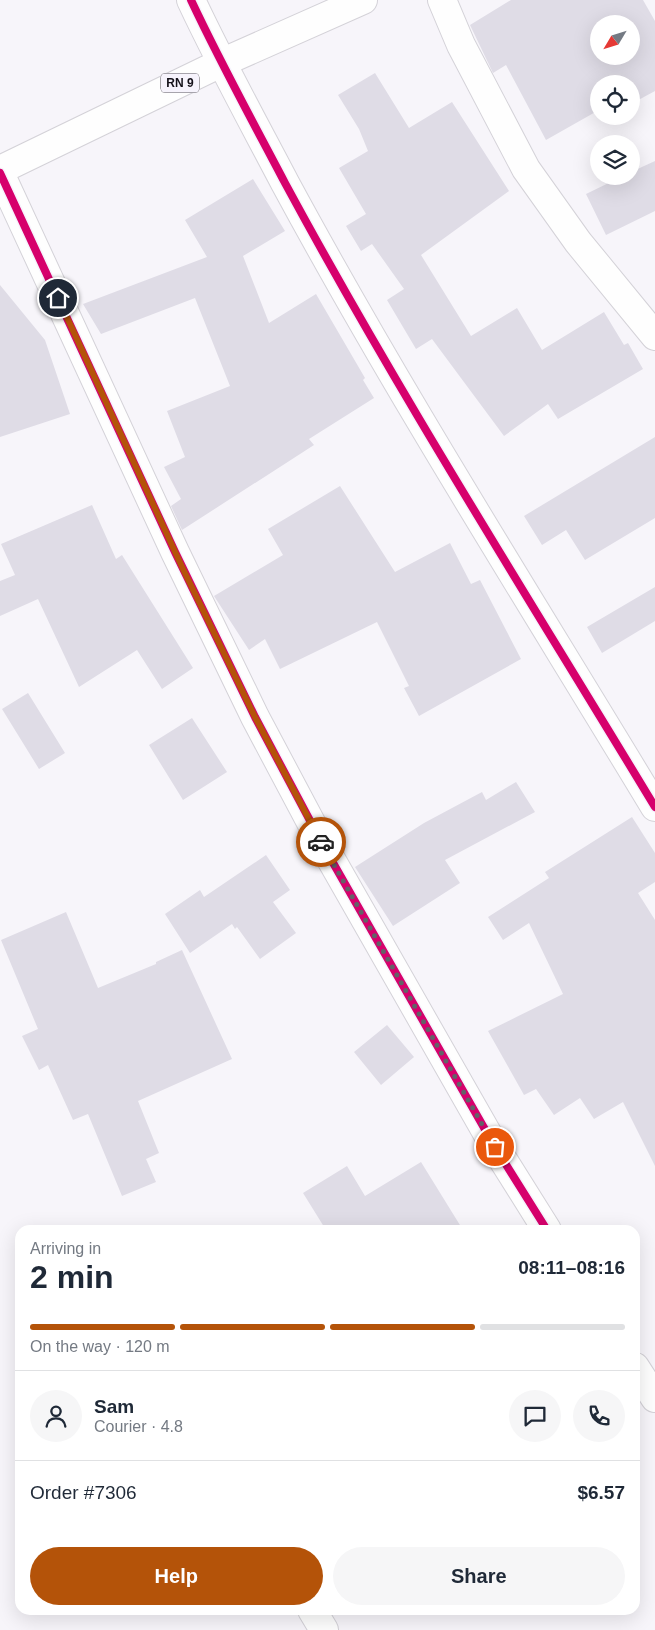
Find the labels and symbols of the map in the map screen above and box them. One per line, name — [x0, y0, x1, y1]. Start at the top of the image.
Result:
north arrow — [590, 15, 640, 65]
road number: RN 9 — [161, 74, 199, 92]
pin — [37, 277, 79, 319]
courier — [296, 817, 346, 867]
pin — [474, 1126, 516, 1168]

